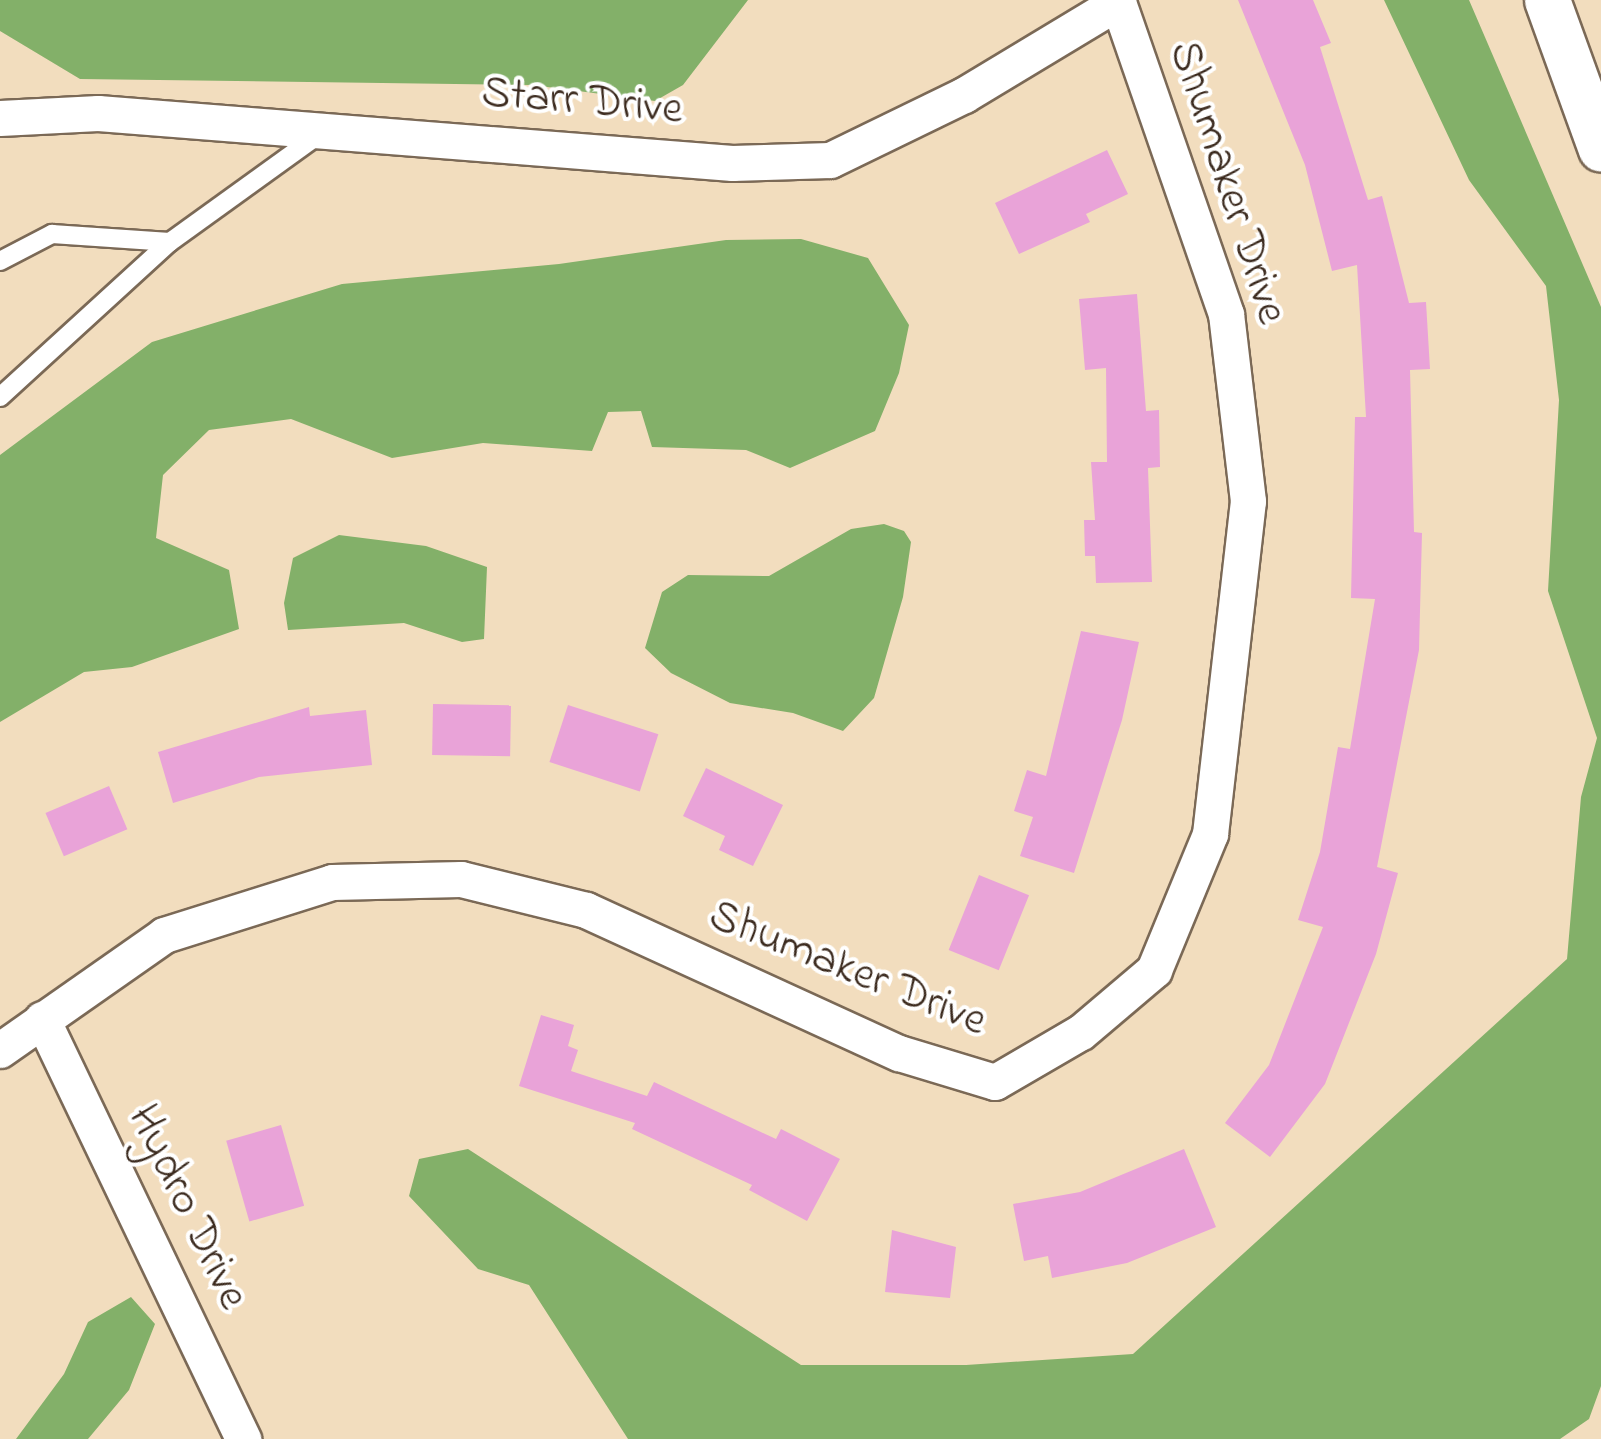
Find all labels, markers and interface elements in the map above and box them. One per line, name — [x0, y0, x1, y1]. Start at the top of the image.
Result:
street label: Shumaker Drive — [1155, 35, 1297, 331]
street label: Starr Drive — [479, 67, 685, 139]
street label: Shumaker Drive — [701, 890, 993, 1050]
street label: Hydro Drive — [113, 1097, 259, 1319]

